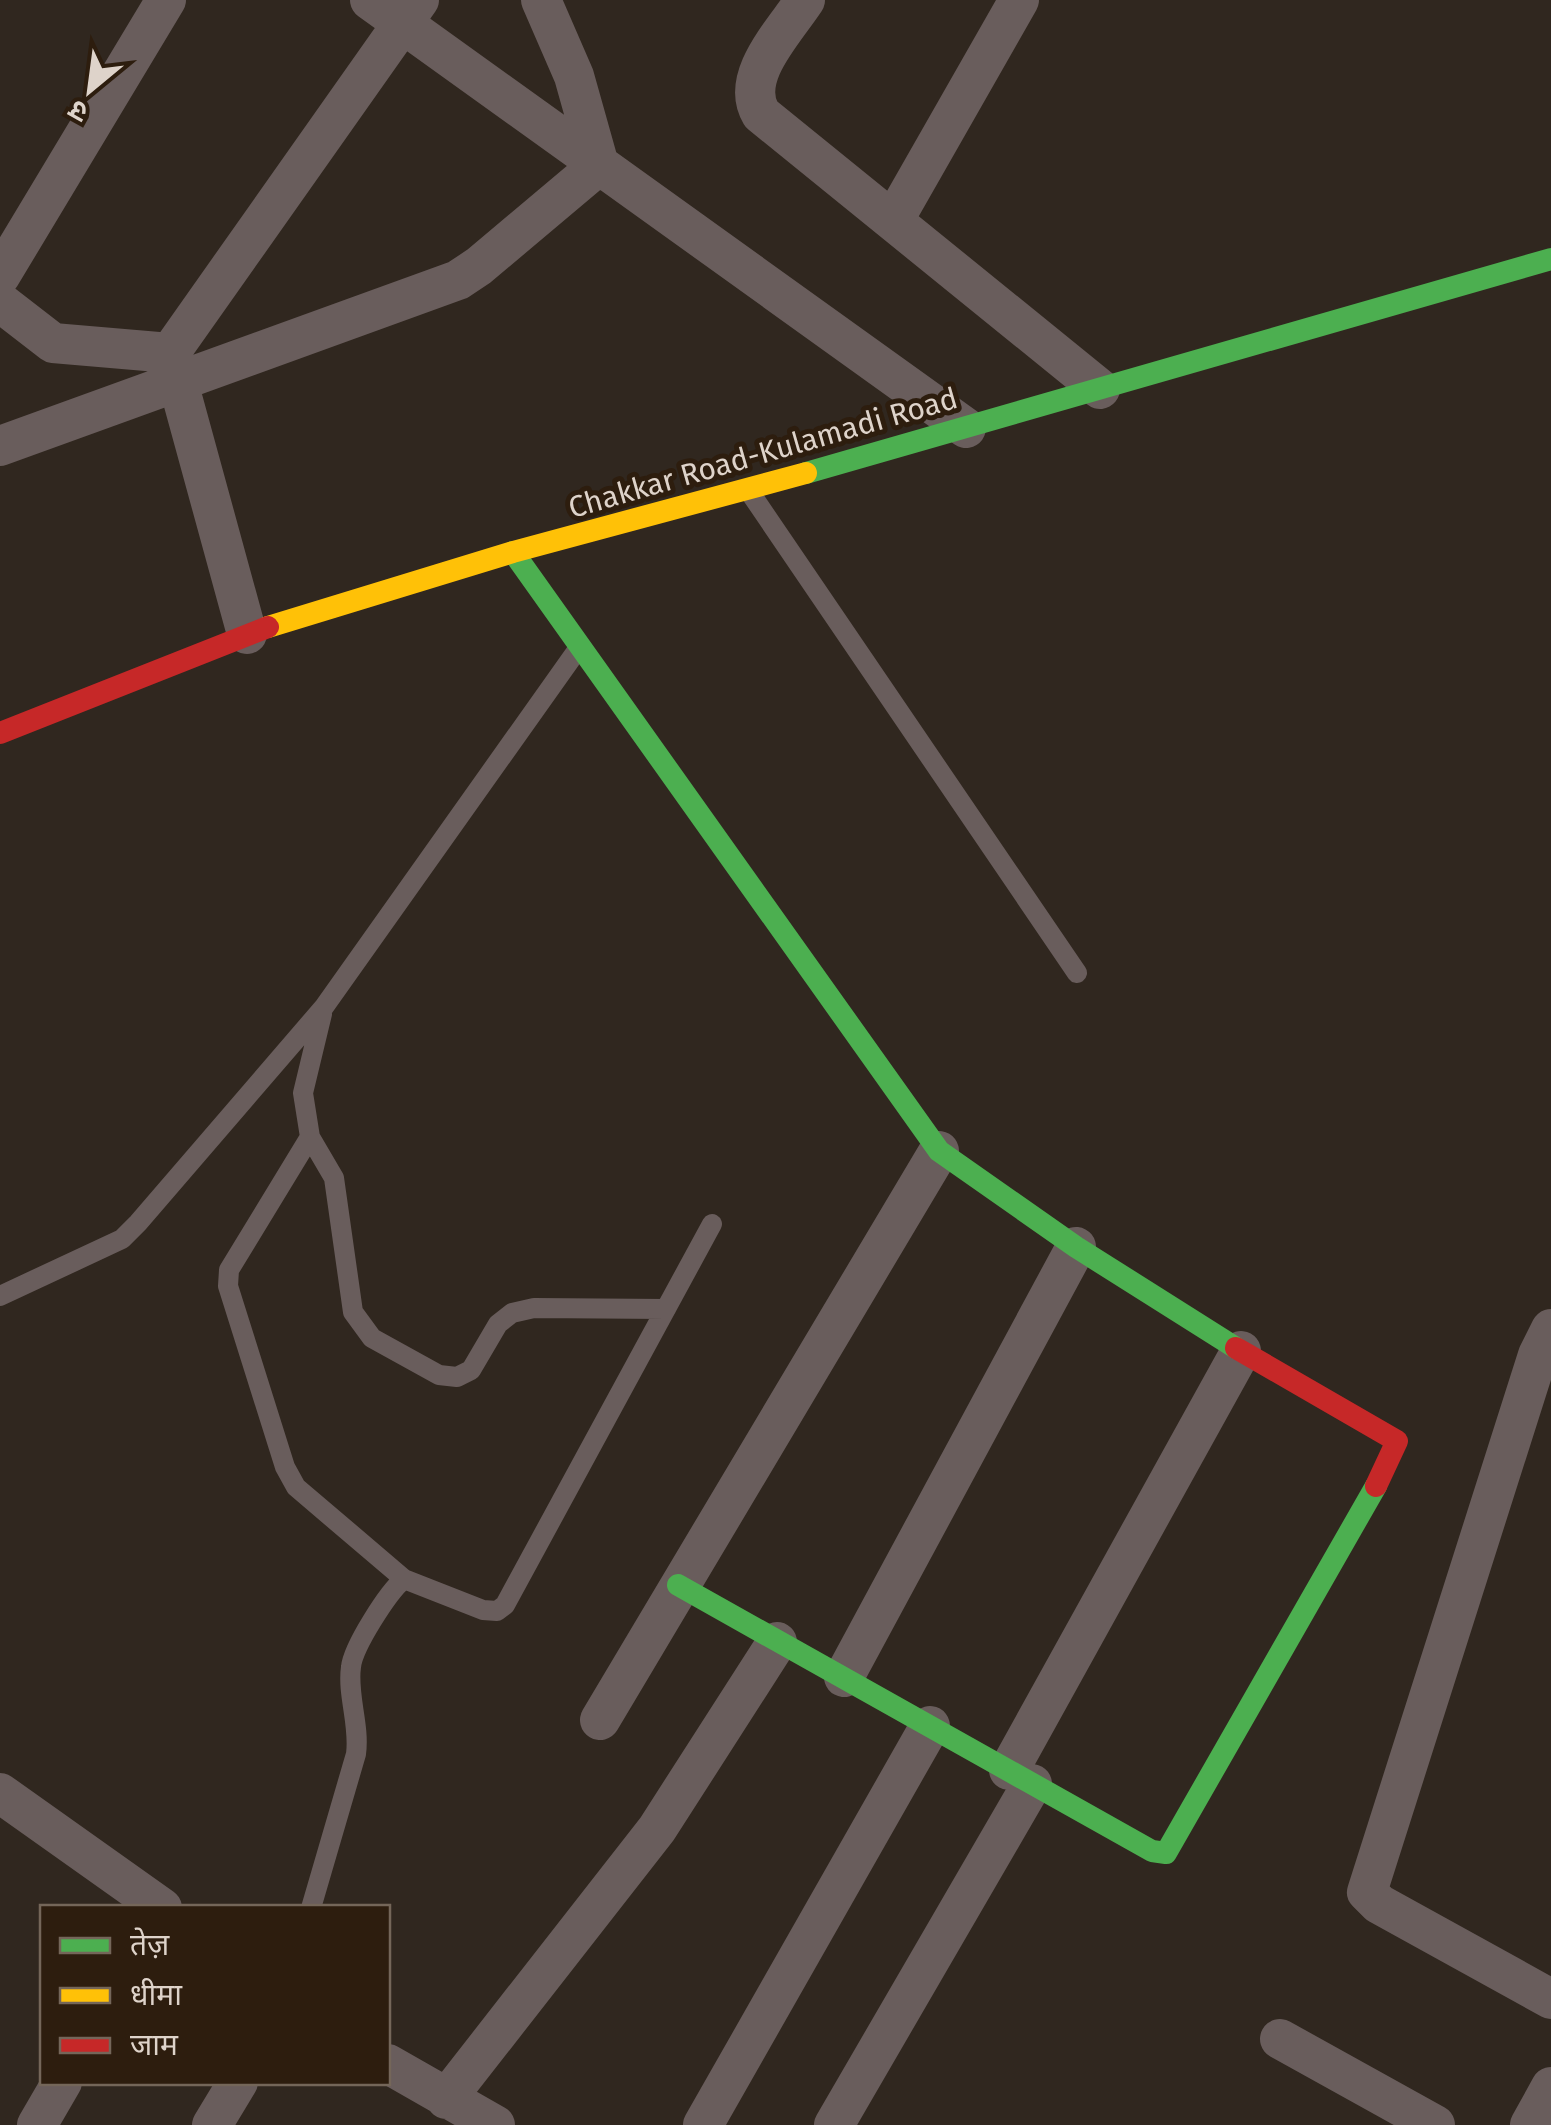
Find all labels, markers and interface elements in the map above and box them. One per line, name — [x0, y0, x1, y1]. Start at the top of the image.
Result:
north arrow — [40, 40, 140, 140]
text: उ — [62, 93, 93, 130]
street label: Chakkar Road-Kulamadi Road — [564, 380, 962, 526]
legend — [40, 1905, 390, 2085]
text: तेज़ — [130, 1927, 170, 1963]
text: धीमा — [130, 1977, 183, 2013]
text: जाम — [130, 2027, 179, 2063]

